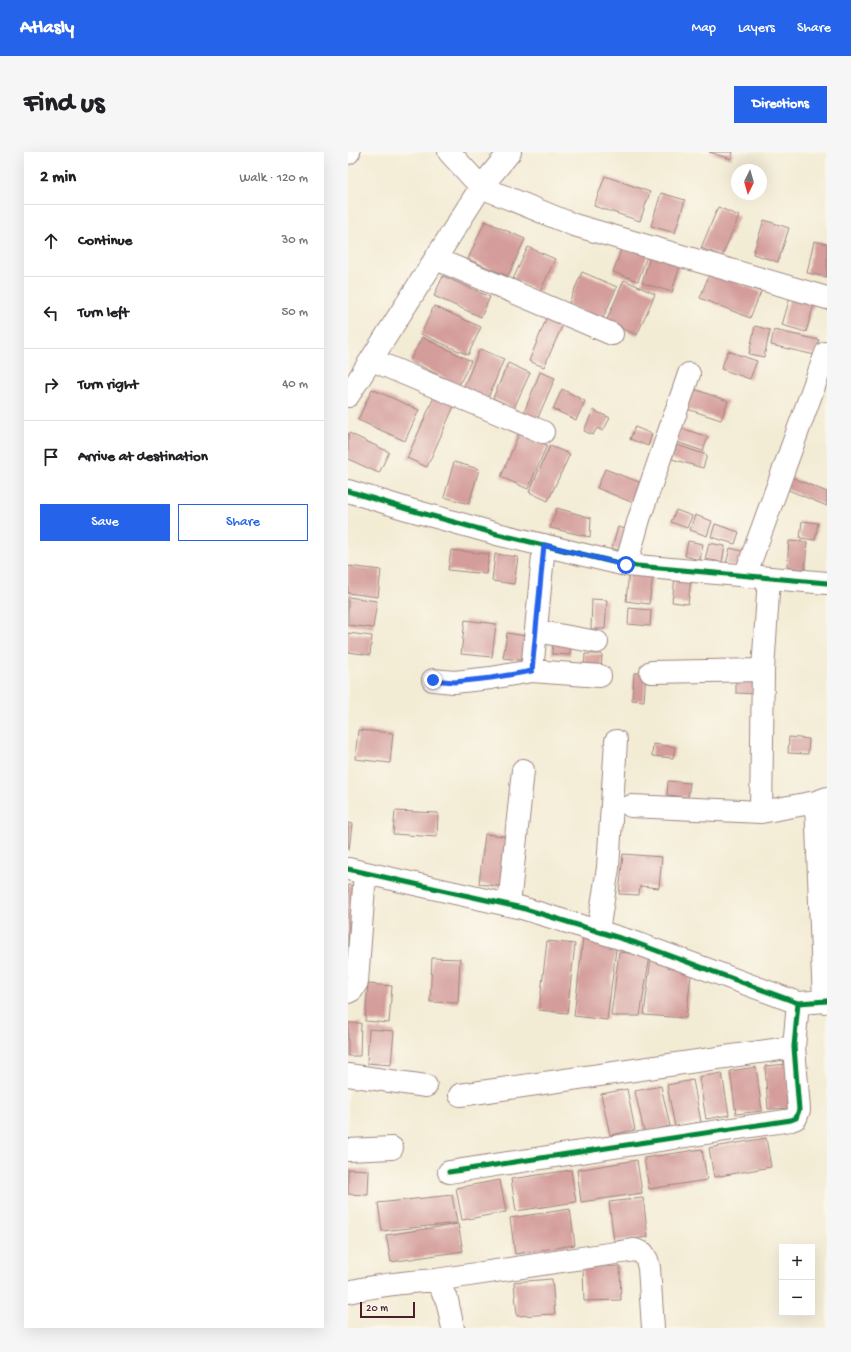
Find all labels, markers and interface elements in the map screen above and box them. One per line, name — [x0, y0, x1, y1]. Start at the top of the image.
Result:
text: Atlasly — [20, 17, 74, 40]
text: Map — [692, 20, 716, 37]
text: Layers — [738, 20, 775, 37]
text: Share — [797, 20, 831, 37]
button: Directions — [734, 86, 827, 123]
text: Find us — [24, 88, 104, 121]
north arrow — [731, 164, 767, 200]
text: 2 min — [40, 168, 76, 188]
text: Walk · 120 m — [240, 171, 308, 186]
icon: ahead — [40, 230, 62, 252]
text: Continue — [78, 232, 132, 250]
text: 30 m — [282, 233, 308, 248]
icon: left — [40, 302, 62, 324]
text: Turn left — [78, 304, 129, 322]
text: 50 m — [281, 305, 308, 320]
icon: right — [40, 374, 62, 396]
text: Turn right — [78, 376, 138, 394]
text: 40 m — [282, 377, 308, 392]
icon: arrive — [40, 446, 62, 468]
text: Arrive at destination — [78, 448, 208, 466]
button: Save — [40, 504, 170, 541]
button: Share — [178, 504, 308, 541]
route start — [617, 556, 635, 574]
route end — [424, 671, 442, 689]
map controls — [779, 1244, 815, 1316]
button: + — [779, 1244, 815, 1280]
button: − — [779, 1280, 815, 1316]
scale bar — [360, 1300, 415, 1319]
text: 20 m — [366, 1303, 388, 1315]

